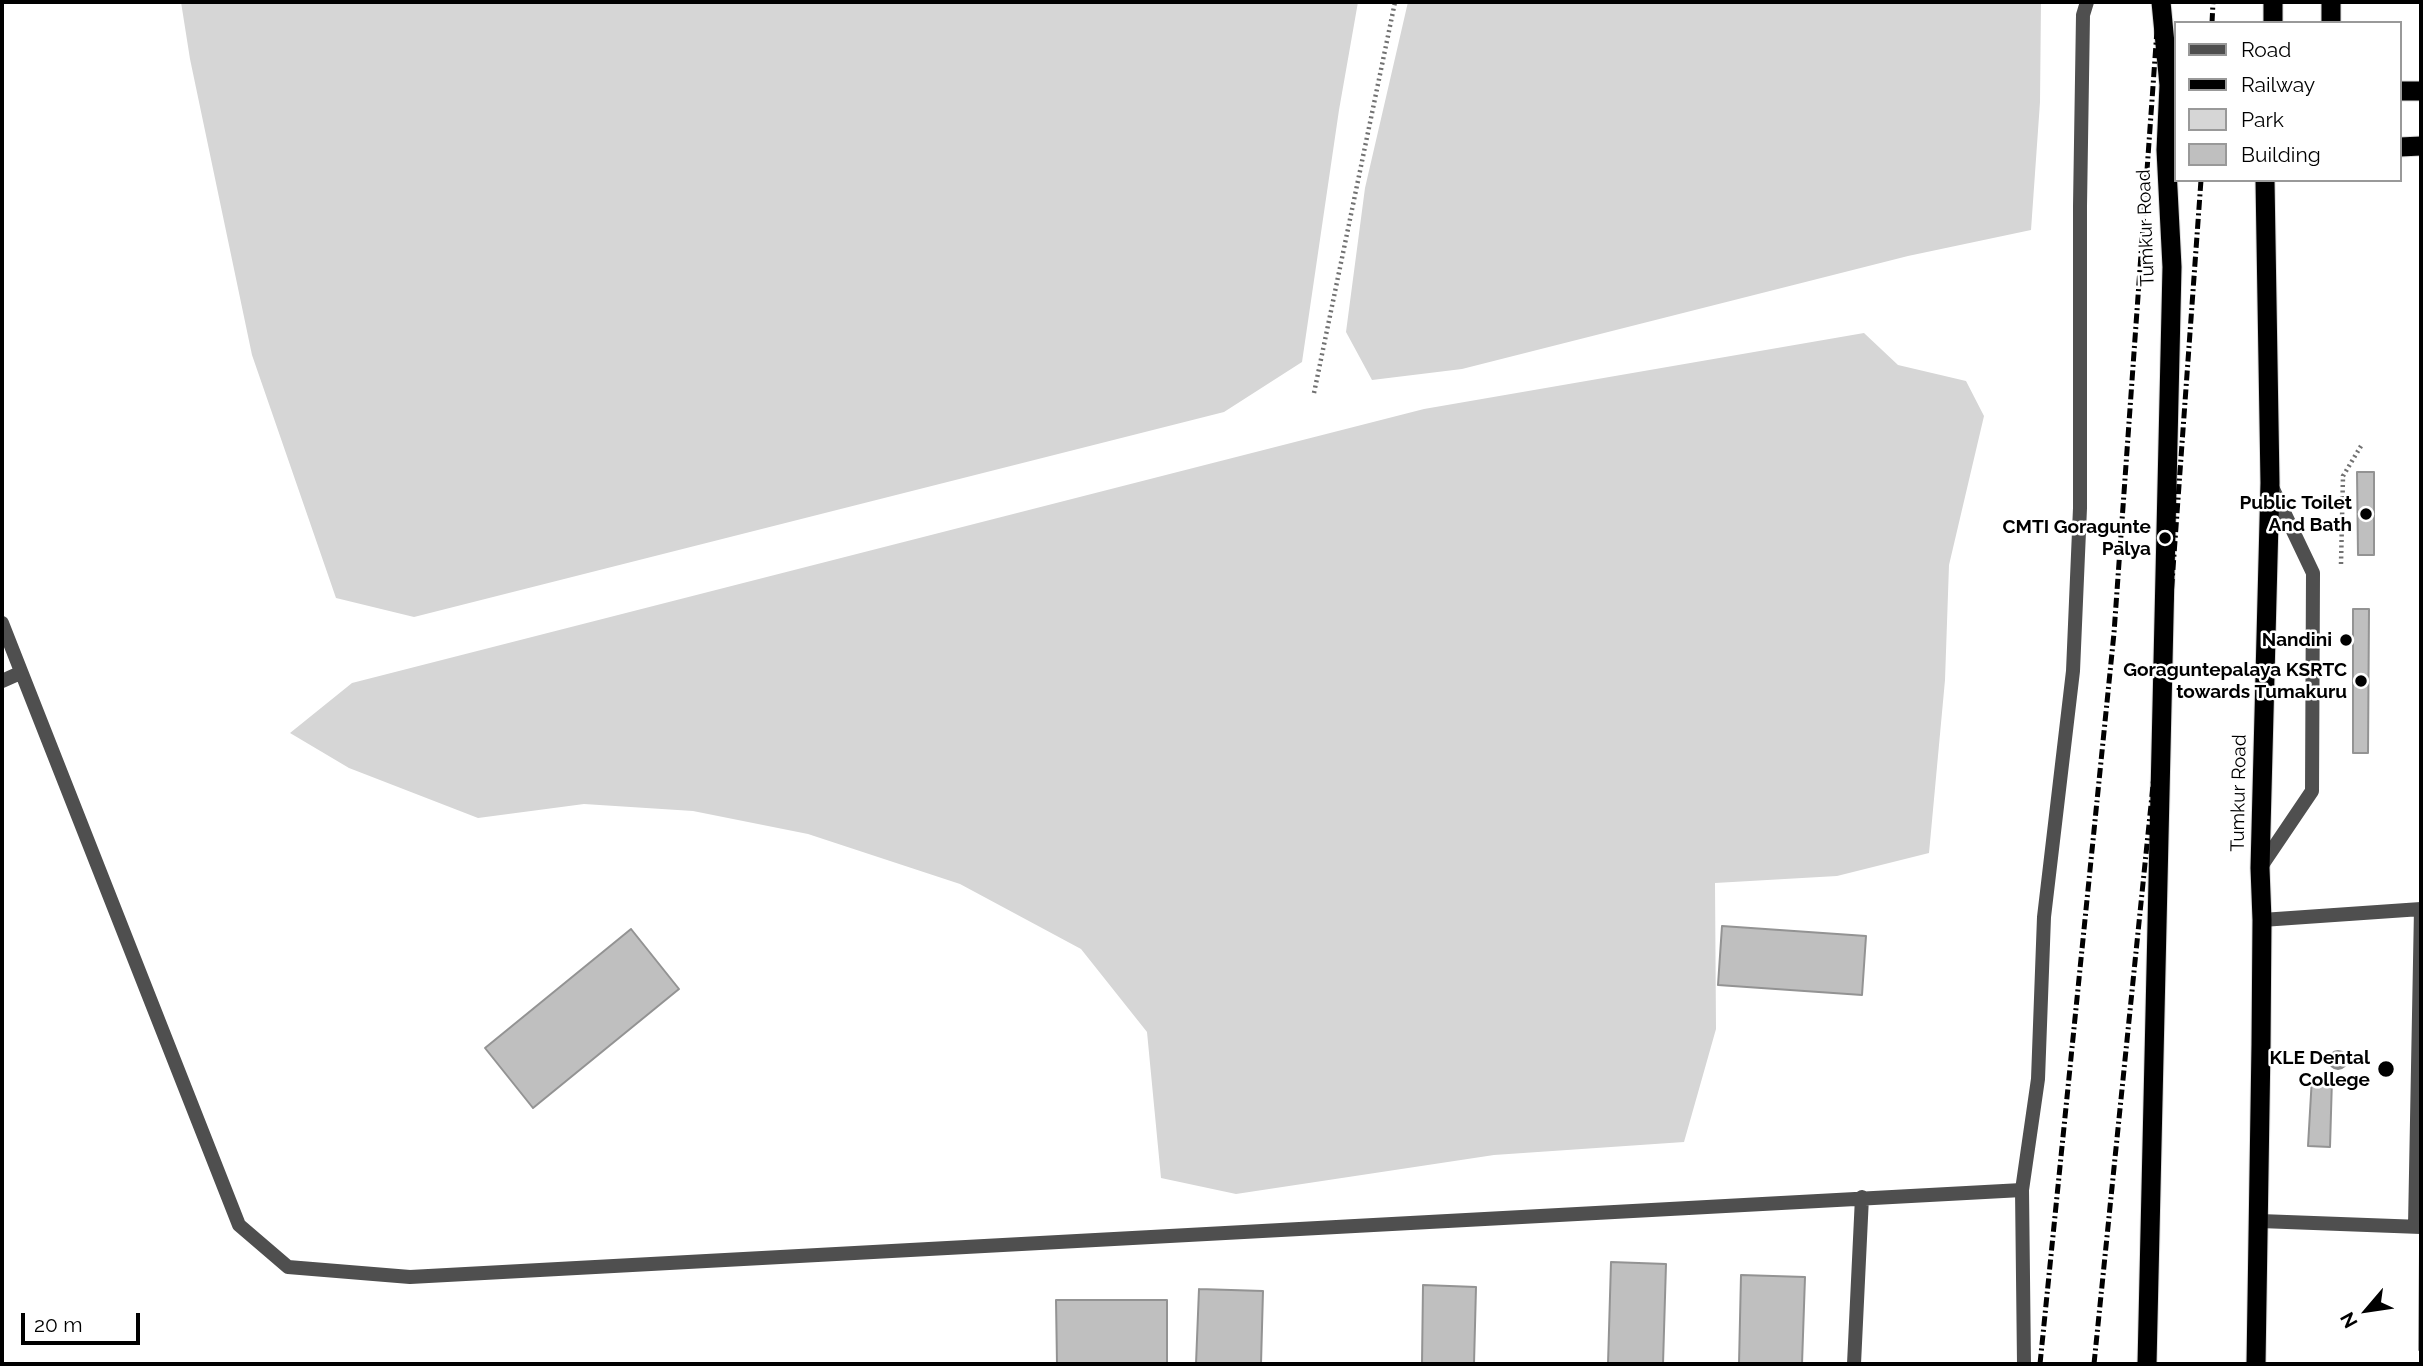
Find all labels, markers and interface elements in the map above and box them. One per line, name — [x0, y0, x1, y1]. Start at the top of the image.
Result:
legend — [2174, 21, 2402, 182]
text: Road — [2241, 37, 2291, 62]
text: Railway — [2241, 72, 2315, 97]
text: Park — [2241, 107, 2284, 132]
text: Building — [2241, 142, 2321, 167]
street label: Tumkur Road — [2133, 169, 2159, 287]
place label: Public Toilet And Bath — [2239, 492, 2352, 536]
marker: Public Toilet And Bath — [2358, 506, 2374, 522]
place label: CMTI Goragunte Palya — [2003, 516, 2151, 560]
marker: CMTI Goragunte Palya — [2157, 530, 2173, 546]
place label: Nandini — [2262, 629, 2332, 651]
marker: Nandini — [2338, 632, 2354, 648]
place label: Goraguntepalaya KSRTC towards Tumakuru — [2123, 659, 2347, 703]
marker: Goraguntepalaya KSRTC towards Tumakuru — [2353, 673, 2369, 689]
street label: Tumkur Road — [2227, 734, 2251, 852]
place label: KLE Dental College — [2270, 1047, 2370, 1091]
marker: KLE Dental College — [2376, 1059, 2396, 1079]
north arrow — [2332, 1275, 2402, 1345]
scale bar — [24, 1300, 144, 1344]
text: N — [2335, 1309, 2362, 1332]
text: 20 m — [34, 1312, 82, 1337]

